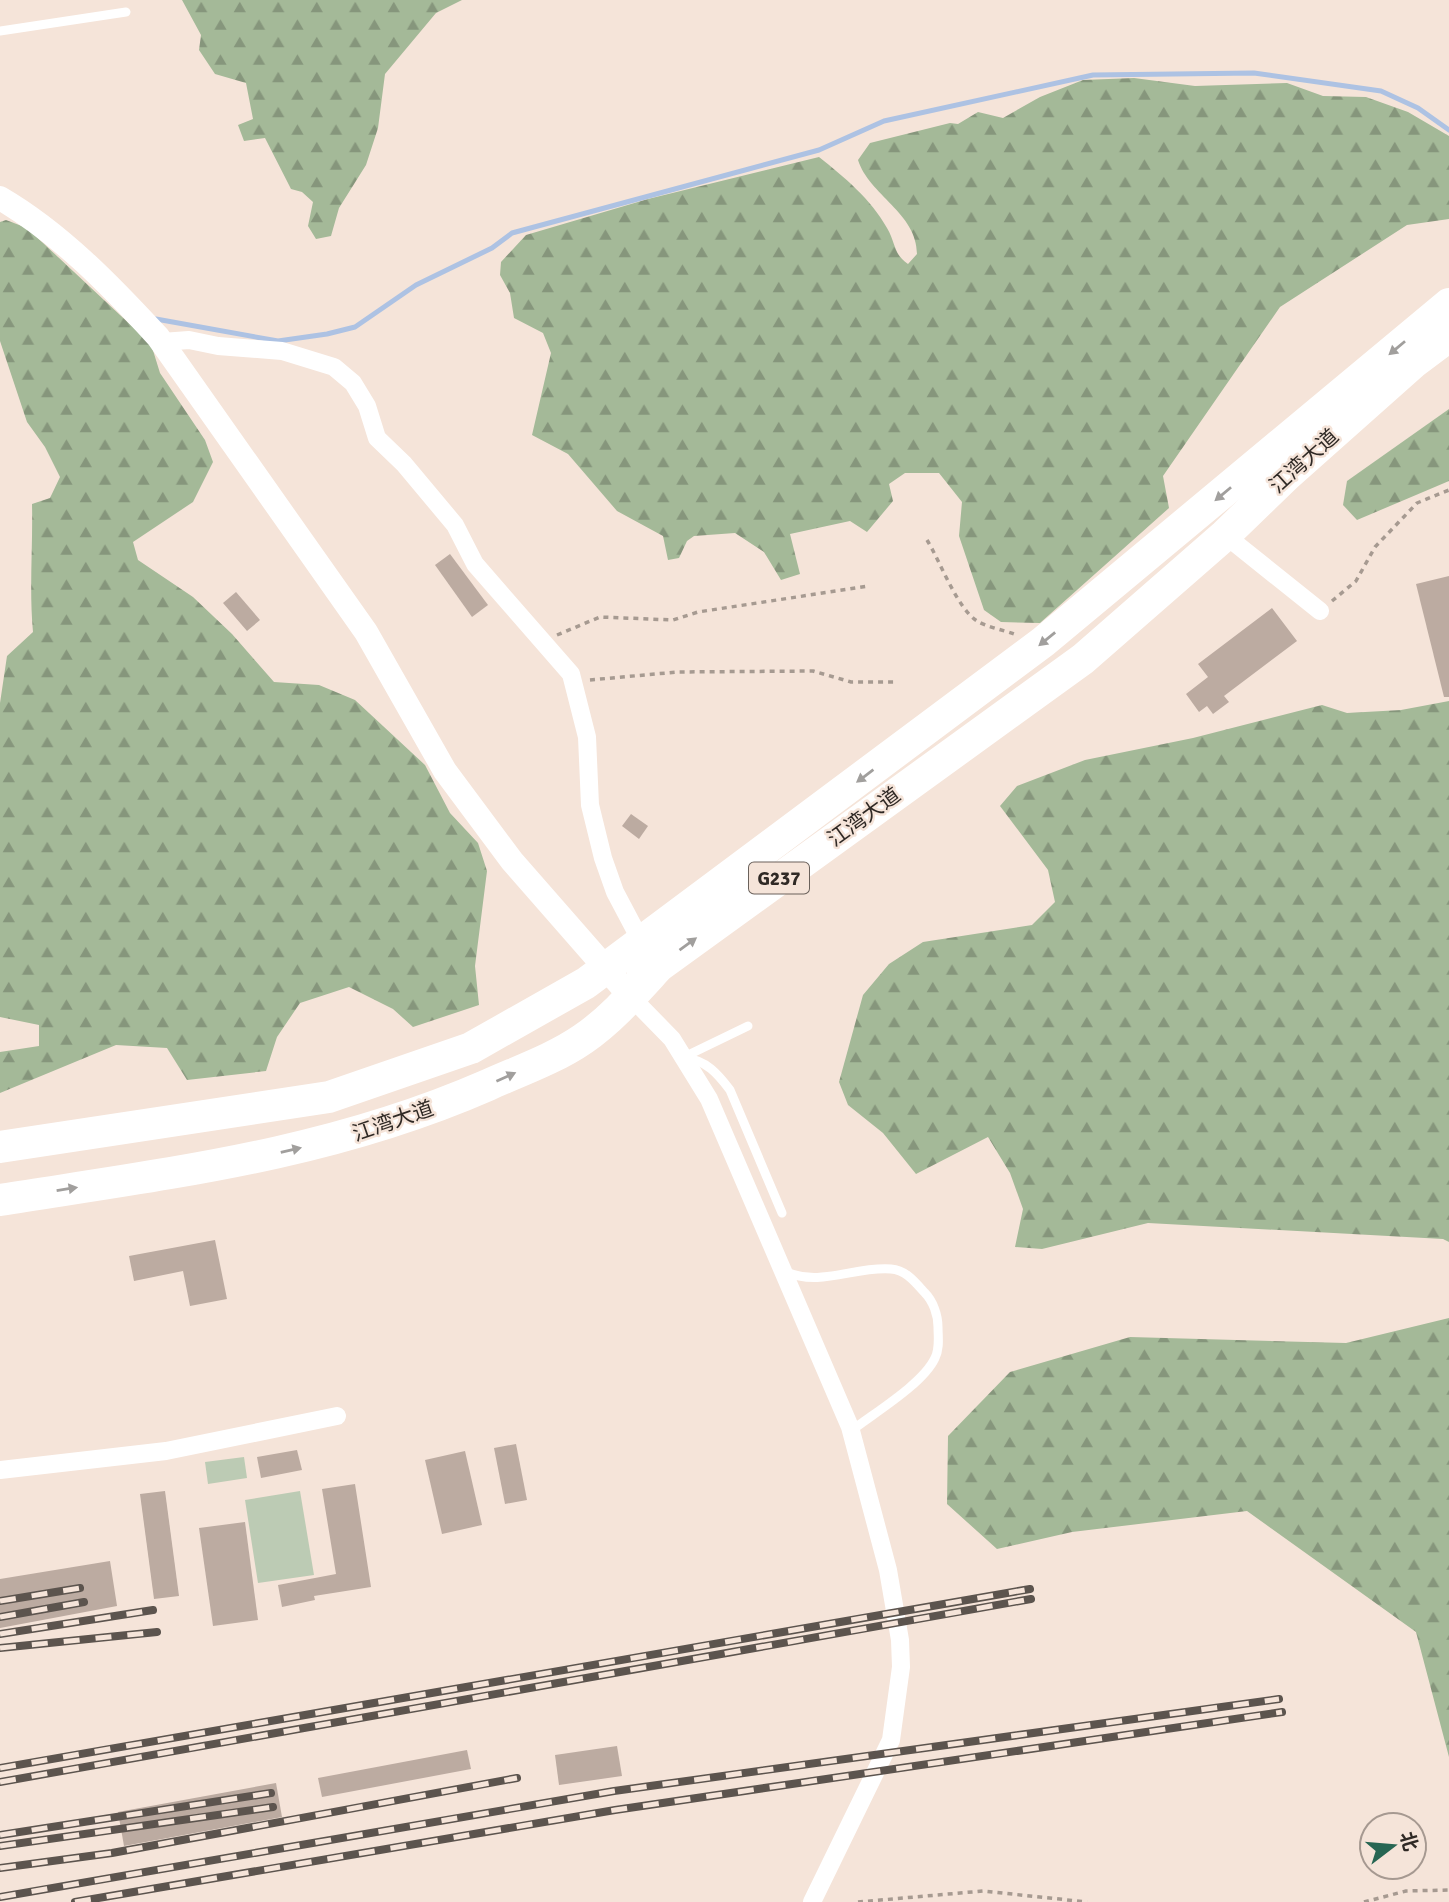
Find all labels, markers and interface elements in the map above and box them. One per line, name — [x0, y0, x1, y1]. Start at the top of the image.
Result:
one-way arrow — [1388, 340, 1405, 355]
street label: 江湾大道 — [1264, 423, 1344, 499]
one-way arrow — [1214, 486, 1231, 501]
one-way arrow — [1039, 631, 1056, 646]
one-way arrow — [856, 768, 874, 782]
street label: 江湾大道 — [822, 782, 906, 852]
road number: G237 — [749, 862, 809, 894]
one-way arrow — [679, 938, 697, 952]
one-way arrow — [496, 1071, 517, 1082]
street label: 江湾大道 — [349, 1095, 437, 1147]
one-way arrow — [281, 1145, 303, 1156]
one-way arrow — [57, 1183, 79, 1194]
north arrow — [1358, 1811, 1428, 1881]
text: 北 — [1394, 1829, 1423, 1854]

